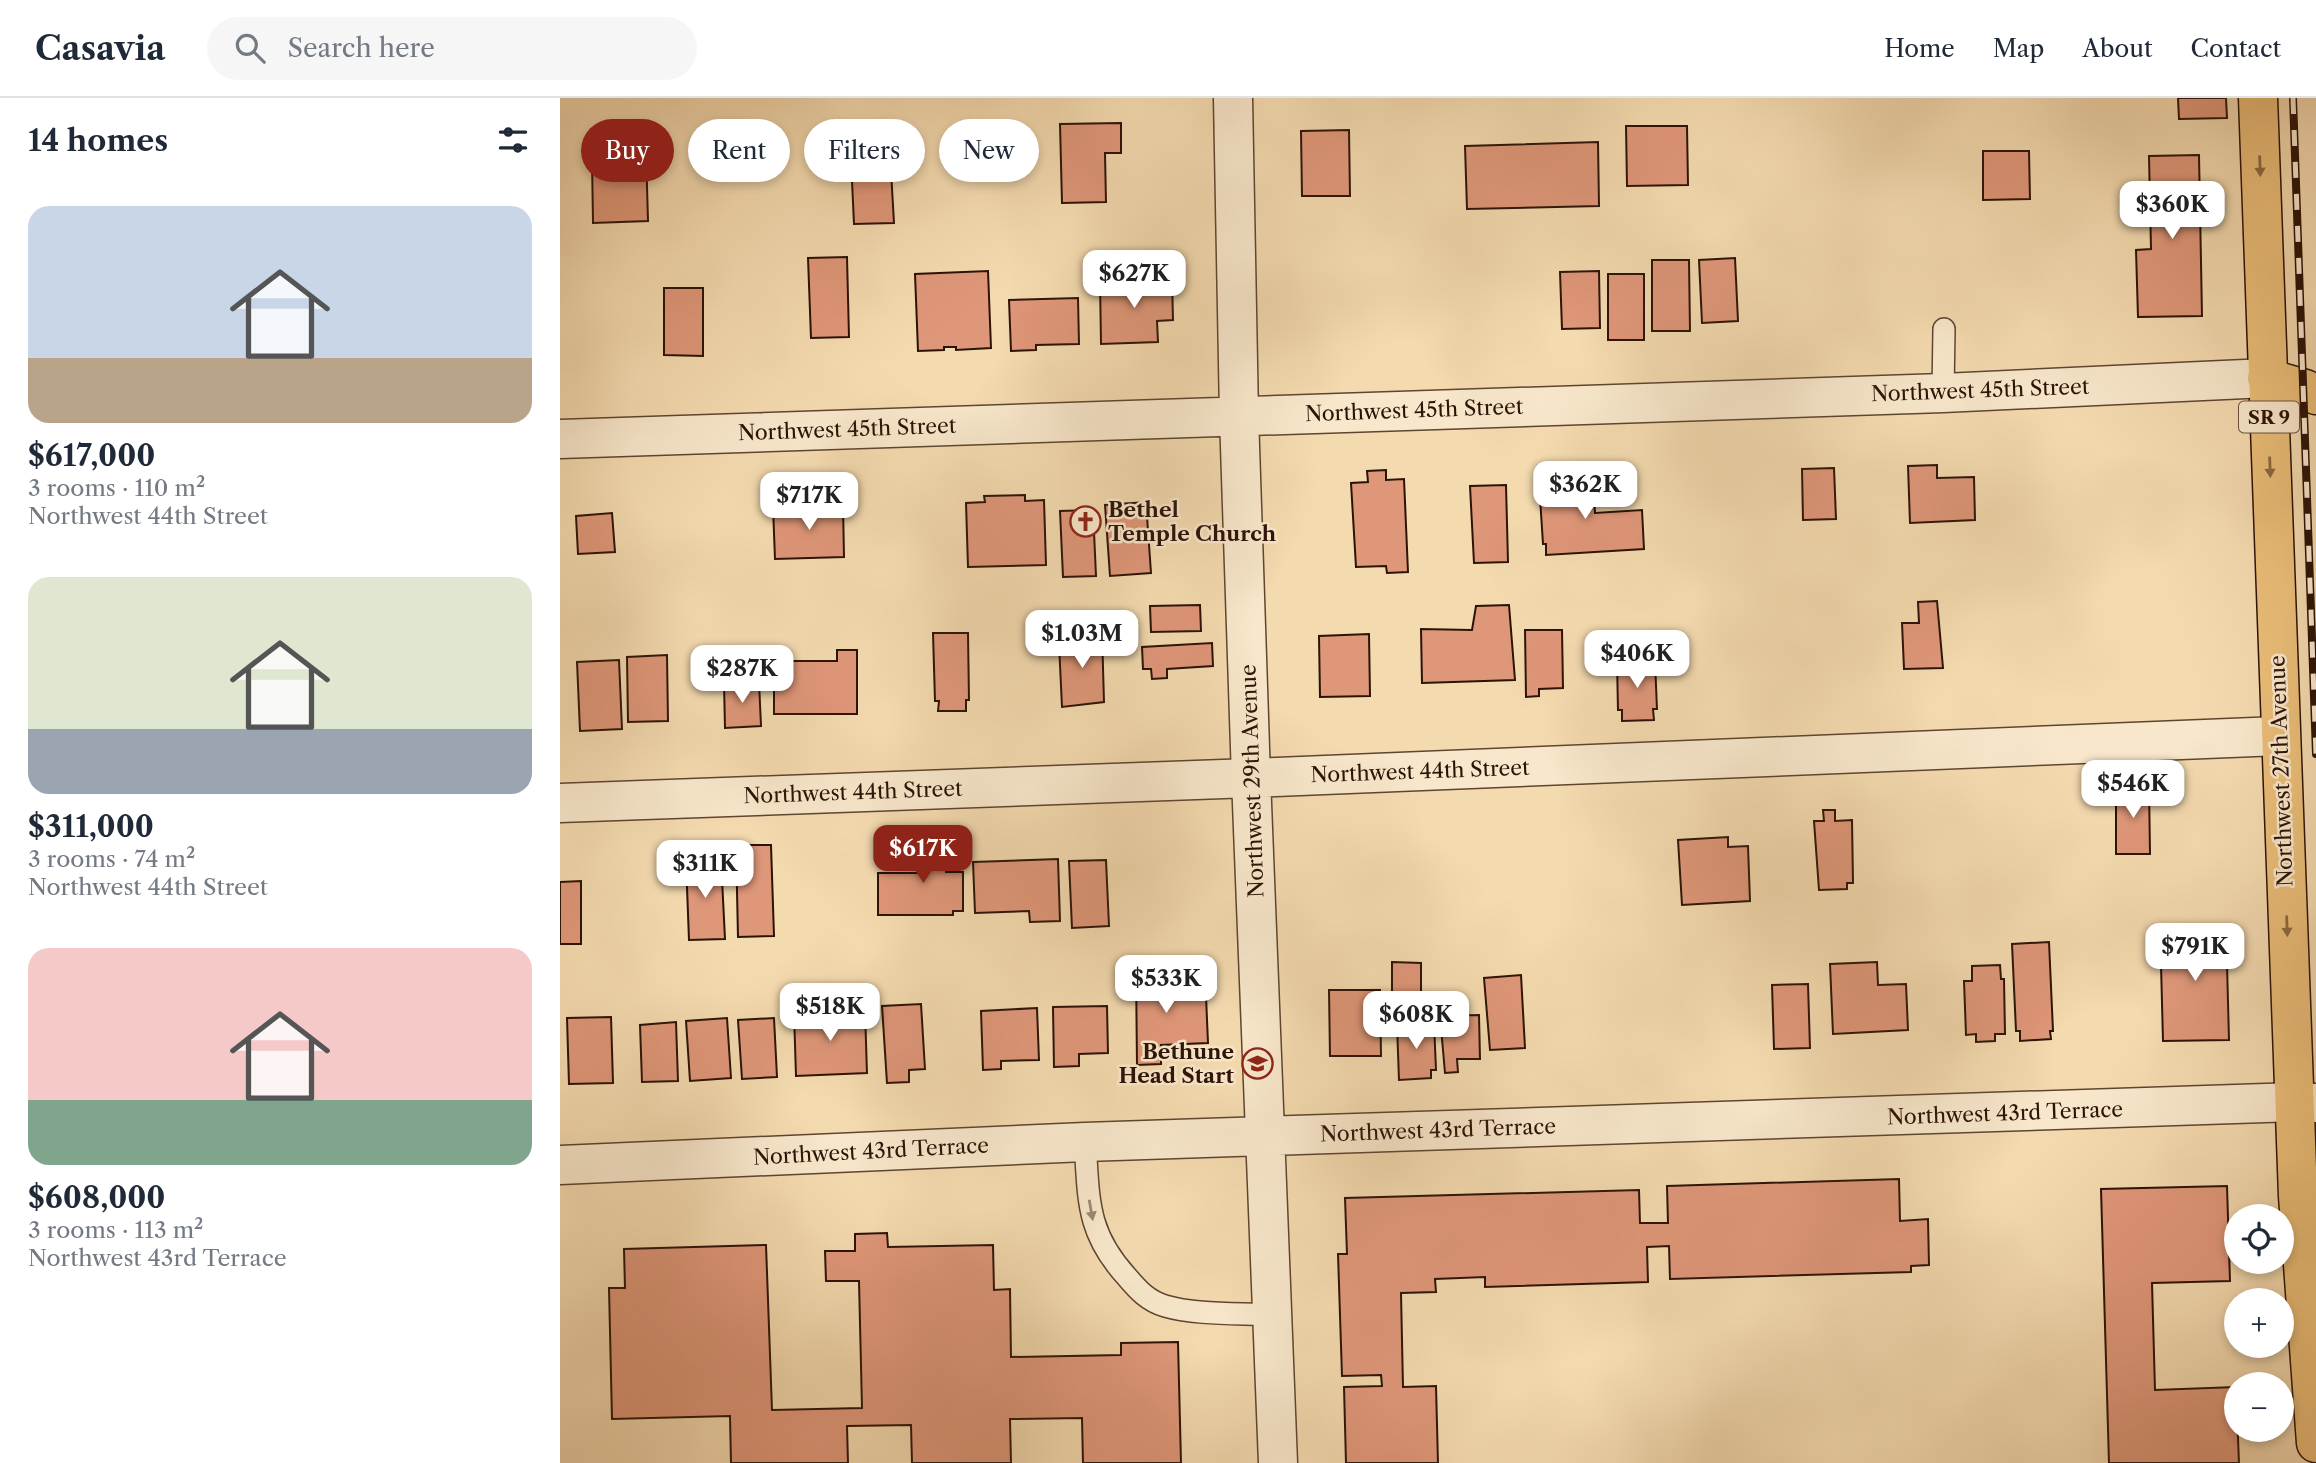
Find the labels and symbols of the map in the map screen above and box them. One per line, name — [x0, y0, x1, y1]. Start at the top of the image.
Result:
one-way arrow — [2255, 155, 2266, 177]
pin: $360K — [2123, 181, 2221, 241]
pin: $627K — [1085, 250, 1183, 310]
street label: Northwest 45th Street — [1870, 374, 2090, 406]
street label: Northwest 45th Street — [1304, 394, 1524, 426]
road number: SR 9 — [2239, 402, 2299, 432]
street label: Northwest 45th Street — [737, 413, 957, 445]
one-way arrow — [2265, 456, 2276, 478]
pin: $362K — [1536, 462, 1634, 521]
pin: $717K — [760, 472, 858, 532]
place label: Bethel Temple Church — [1108, 497, 1277, 546]
church icon: Bethel Temple Church — [1068, 504, 1102, 538]
pin: $1.03M — [1025, 610, 1139, 670]
pin: $406K — [1588, 630, 1686, 690]
pin: $287K — [693, 646, 791, 705]
street label: Northwest 27th Avenue — [2264, 655, 2298, 887]
street label: Northwest 29th Avenue — [1235, 664, 1269, 898]
street label: Northwest 44th Street — [1310, 755, 1531, 787]
pin: $546K — [2084, 760, 2182, 820]
street label: Northwest 44th Street — [743, 776, 964, 808]
pin: $617K — [874, 826, 972, 885]
pin: $311K — [656, 840, 754, 900]
one-way arrow — [2281, 916, 2292, 938]
pin: $791K — [2146, 924, 2244, 983]
pin: $533K — [1117, 956, 1215, 1015]
pin: $518K — [781, 984, 879, 1043]
pin: $608K — [1367, 992, 1465, 1051]
place label: Bethune Head Start — [1119, 1039, 1235, 1088]
school or university icon: Bethune Head Start — [1240, 1046, 1274, 1080]
street label: Northwest 43rd Terrace — [1887, 1096, 2123, 1130]
street label: Northwest 43rd Terrace — [1320, 1113, 1556, 1147]
street label: Northwest 43rd Terrace — [752, 1132, 990, 1170]
one-way arrow — [1086, 1199, 1097, 1221]

